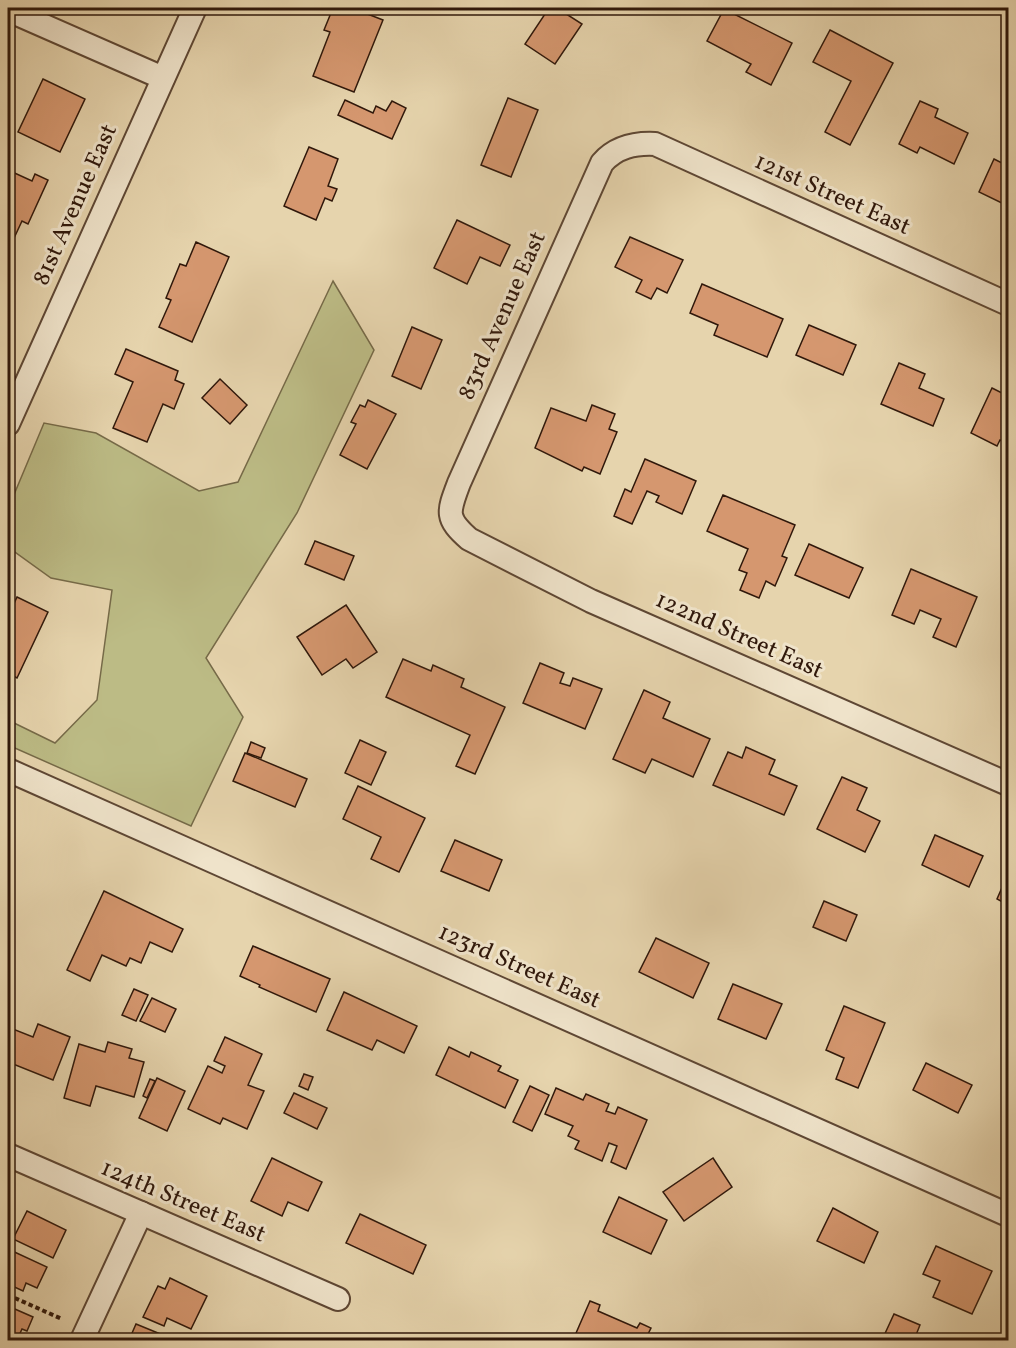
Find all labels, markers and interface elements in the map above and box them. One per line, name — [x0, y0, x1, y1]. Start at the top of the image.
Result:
street label: 81st Avenue East — [25, 119, 127, 291]
street label: 121st Street East — [748, 145, 916, 245]
street label: 83rd Avenue East — [451, 226, 555, 406]
street label: 122nd Street East — [650, 584, 828, 688]
street label: 123rd Street East — [432, 916, 606, 1018]
street label: 124th Street East — [95, 1152, 271, 1252]

